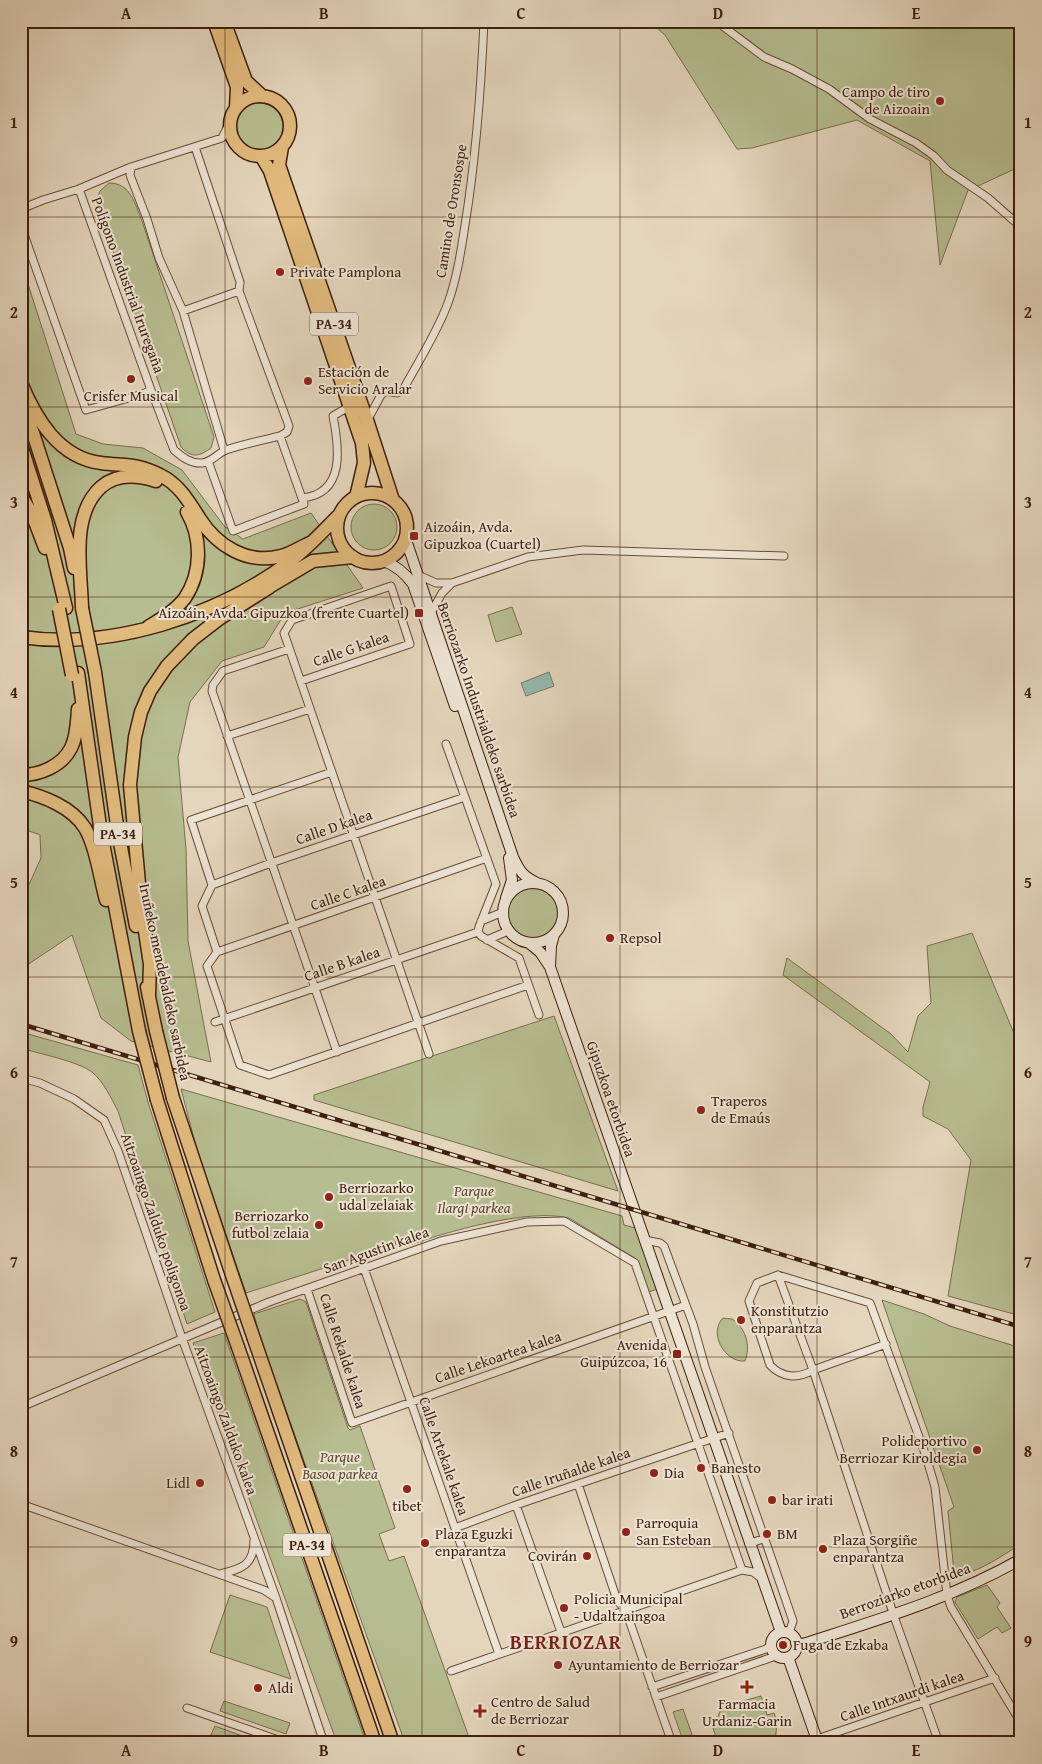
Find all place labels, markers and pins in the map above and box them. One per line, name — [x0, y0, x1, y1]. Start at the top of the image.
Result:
place label: Campo de tiro de Aizoain — [842, 81, 931, 119]
marker: Campo de tiro de Aizoain — [934, 95, 946, 107]
place label: Private Pamplona — [290, 261, 401, 282]
marker: Private Pamplona — [274, 266, 286, 278]
place label: Estación de Servicio Aralar — [318, 361, 412, 399]
marker: Crisfer Musical — [125, 373, 137, 385]
marker: Estación de Servicio Aralar — [302, 375, 314, 387]
place label: Crisfer Musical — [84, 385, 178, 406]
place label: Aizoáin, Avda. Gipuzkoa (Cuartel) — [424, 516, 541, 554]
marker: Aizoáin, Avda. Gipuzkoa (Cuartel) — [408, 530, 420, 542]
place label: Aizoáin, Avda. Gipuzkoa (frente Cuartel) — [158, 602, 409, 623]
marker: Aizoáin, Avda. Gipuzkoa (frente Cuartel) — [413, 607, 425, 619]
place label: Repsol — [620, 927, 662, 948]
marker: Repsol — [604, 932, 616, 944]
place label: Traperos de Emaús — [711, 1090, 770, 1128]
marker: Traperos de Emaús — [695, 1104, 707, 1116]
place label: Berriozarko udal zelaiak — [339, 1177, 414, 1215]
marker: Berriozarko udal zelaiak — [323, 1191, 335, 1203]
place label: Berriozarko futbol zelaia — [232, 1205, 309, 1243]
marker: Berriozarko futbol zelaia — [313, 1219, 325, 1231]
place label: Konstitutzio enparantza — [751, 1300, 829, 1338]
marker: Konstitutzio enparantza — [735, 1314, 747, 1326]
place label: Avenida Guipúzcoa, 16 — [580, 1334, 667, 1372]
marker: Avenida Guipúzcoa, 16 — [671, 1348, 683, 1360]
place label: Polideportivo Berriozar Kiroldegia — [839, 1430, 967, 1468]
marker: Polideportivo Berriozar Kiroldegia — [971, 1444, 983, 1456]
place label: Banesto — [711, 1457, 761, 1478]
place label: Dia — [664, 1462, 684, 1483]
marker: Banesto — [695, 1462, 707, 1474]
marker: Dia — [648, 1467, 660, 1479]
place label: Lidl — [166, 1472, 190, 1493]
marker: Lidl — [194, 1477, 206, 1489]
marker: tibet — [401, 1483, 413, 1495]
place label: bar irati — [782, 1489, 833, 1510]
marker: bar irati — [766, 1494, 778, 1506]
place label: tibet — [392, 1495, 423, 1516]
place label: Parroquia San Esteban — [636, 1512, 712, 1550]
place label: Plaza Eguzki enparantza — [435, 1523, 513, 1561]
place label: BM — [777, 1523, 798, 1544]
marker: Parroquia San Esteban — [620, 1526, 632, 1538]
marker: BM — [761, 1528, 773, 1540]
place label: Plaza Sorgiñe enparantza — [833, 1529, 918, 1567]
marker: Plaza Eguzki enparantza — [419, 1537, 431, 1549]
marker: Plaza Sorgiñe enparantza — [817, 1543, 829, 1555]
place label: Covirán — [528, 1545, 578, 1566]
marker: Covirán — [581, 1550, 593, 1562]
place label: Policia Municipal - Udaltzaingoa — [574, 1588, 683, 1626]
marker: Policia Municipal - Udaltzaingoa — [558, 1602, 570, 1614]
place label: Fuga de Ezkaba — [793, 1634, 888, 1655]
marker: Fuga de Ezkaba — [777, 1639, 789, 1651]
place label: Ayuntamiento de Berriozar — [568, 1654, 739, 1675]
marker: Ayuntamiento de Berriozar — [552, 1659, 564, 1671]
place label: Aldi — [268, 1677, 294, 1698]
marker: Farmacia Urdaniz-Garin — [741, 1681, 753, 1693]
marker: Aldi — [252, 1682, 264, 1694]
place label: Centro de Salud de Berriozar — [491, 1691, 590, 1729]
place label: Farmacia Urdaniz-Garin — [702, 1693, 793, 1731]
marker: Centro de Salud de Berriozar — [473, 1704, 487, 1718]

